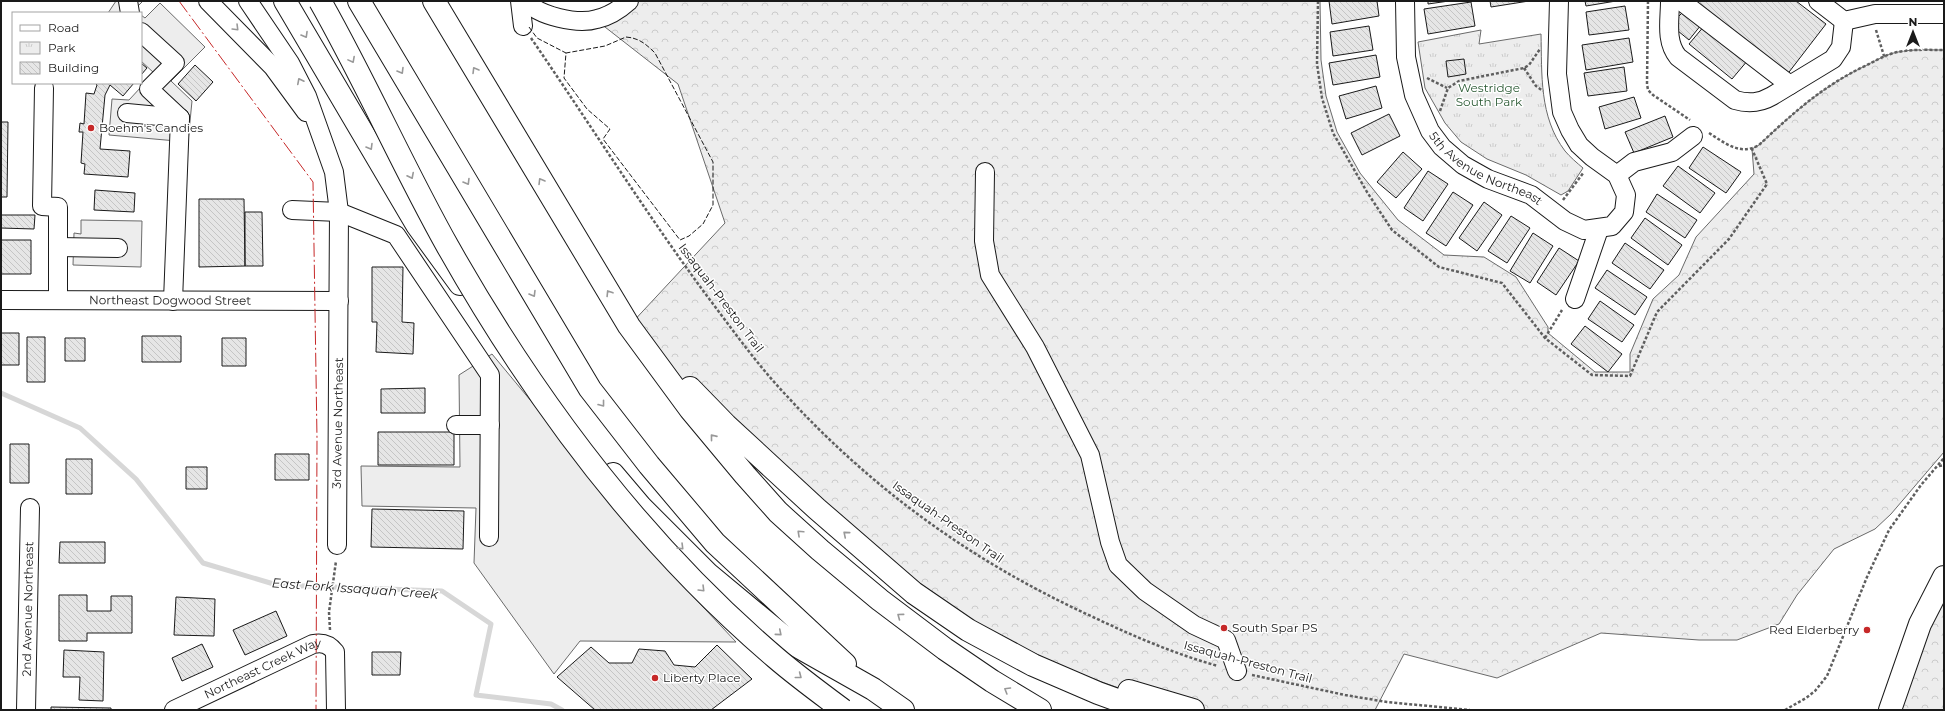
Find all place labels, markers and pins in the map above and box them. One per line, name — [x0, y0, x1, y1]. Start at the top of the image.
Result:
place label: Boehm's Candies — [99, 120, 203, 135]
marker: Boehm's Candies — [86, 123, 96, 133]
place label: South Spar PS — [1232, 620, 1318, 635]
place label: Red Elderberry — [1769, 622, 1859, 637]
marker: South Spar PS — [1219, 623, 1229, 633]
marker: Red Elderberry — [1862, 625, 1872, 635]
place label: Liberty Place — [663, 670, 741, 685]
marker: Liberty Place — [650, 673, 660, 683]

